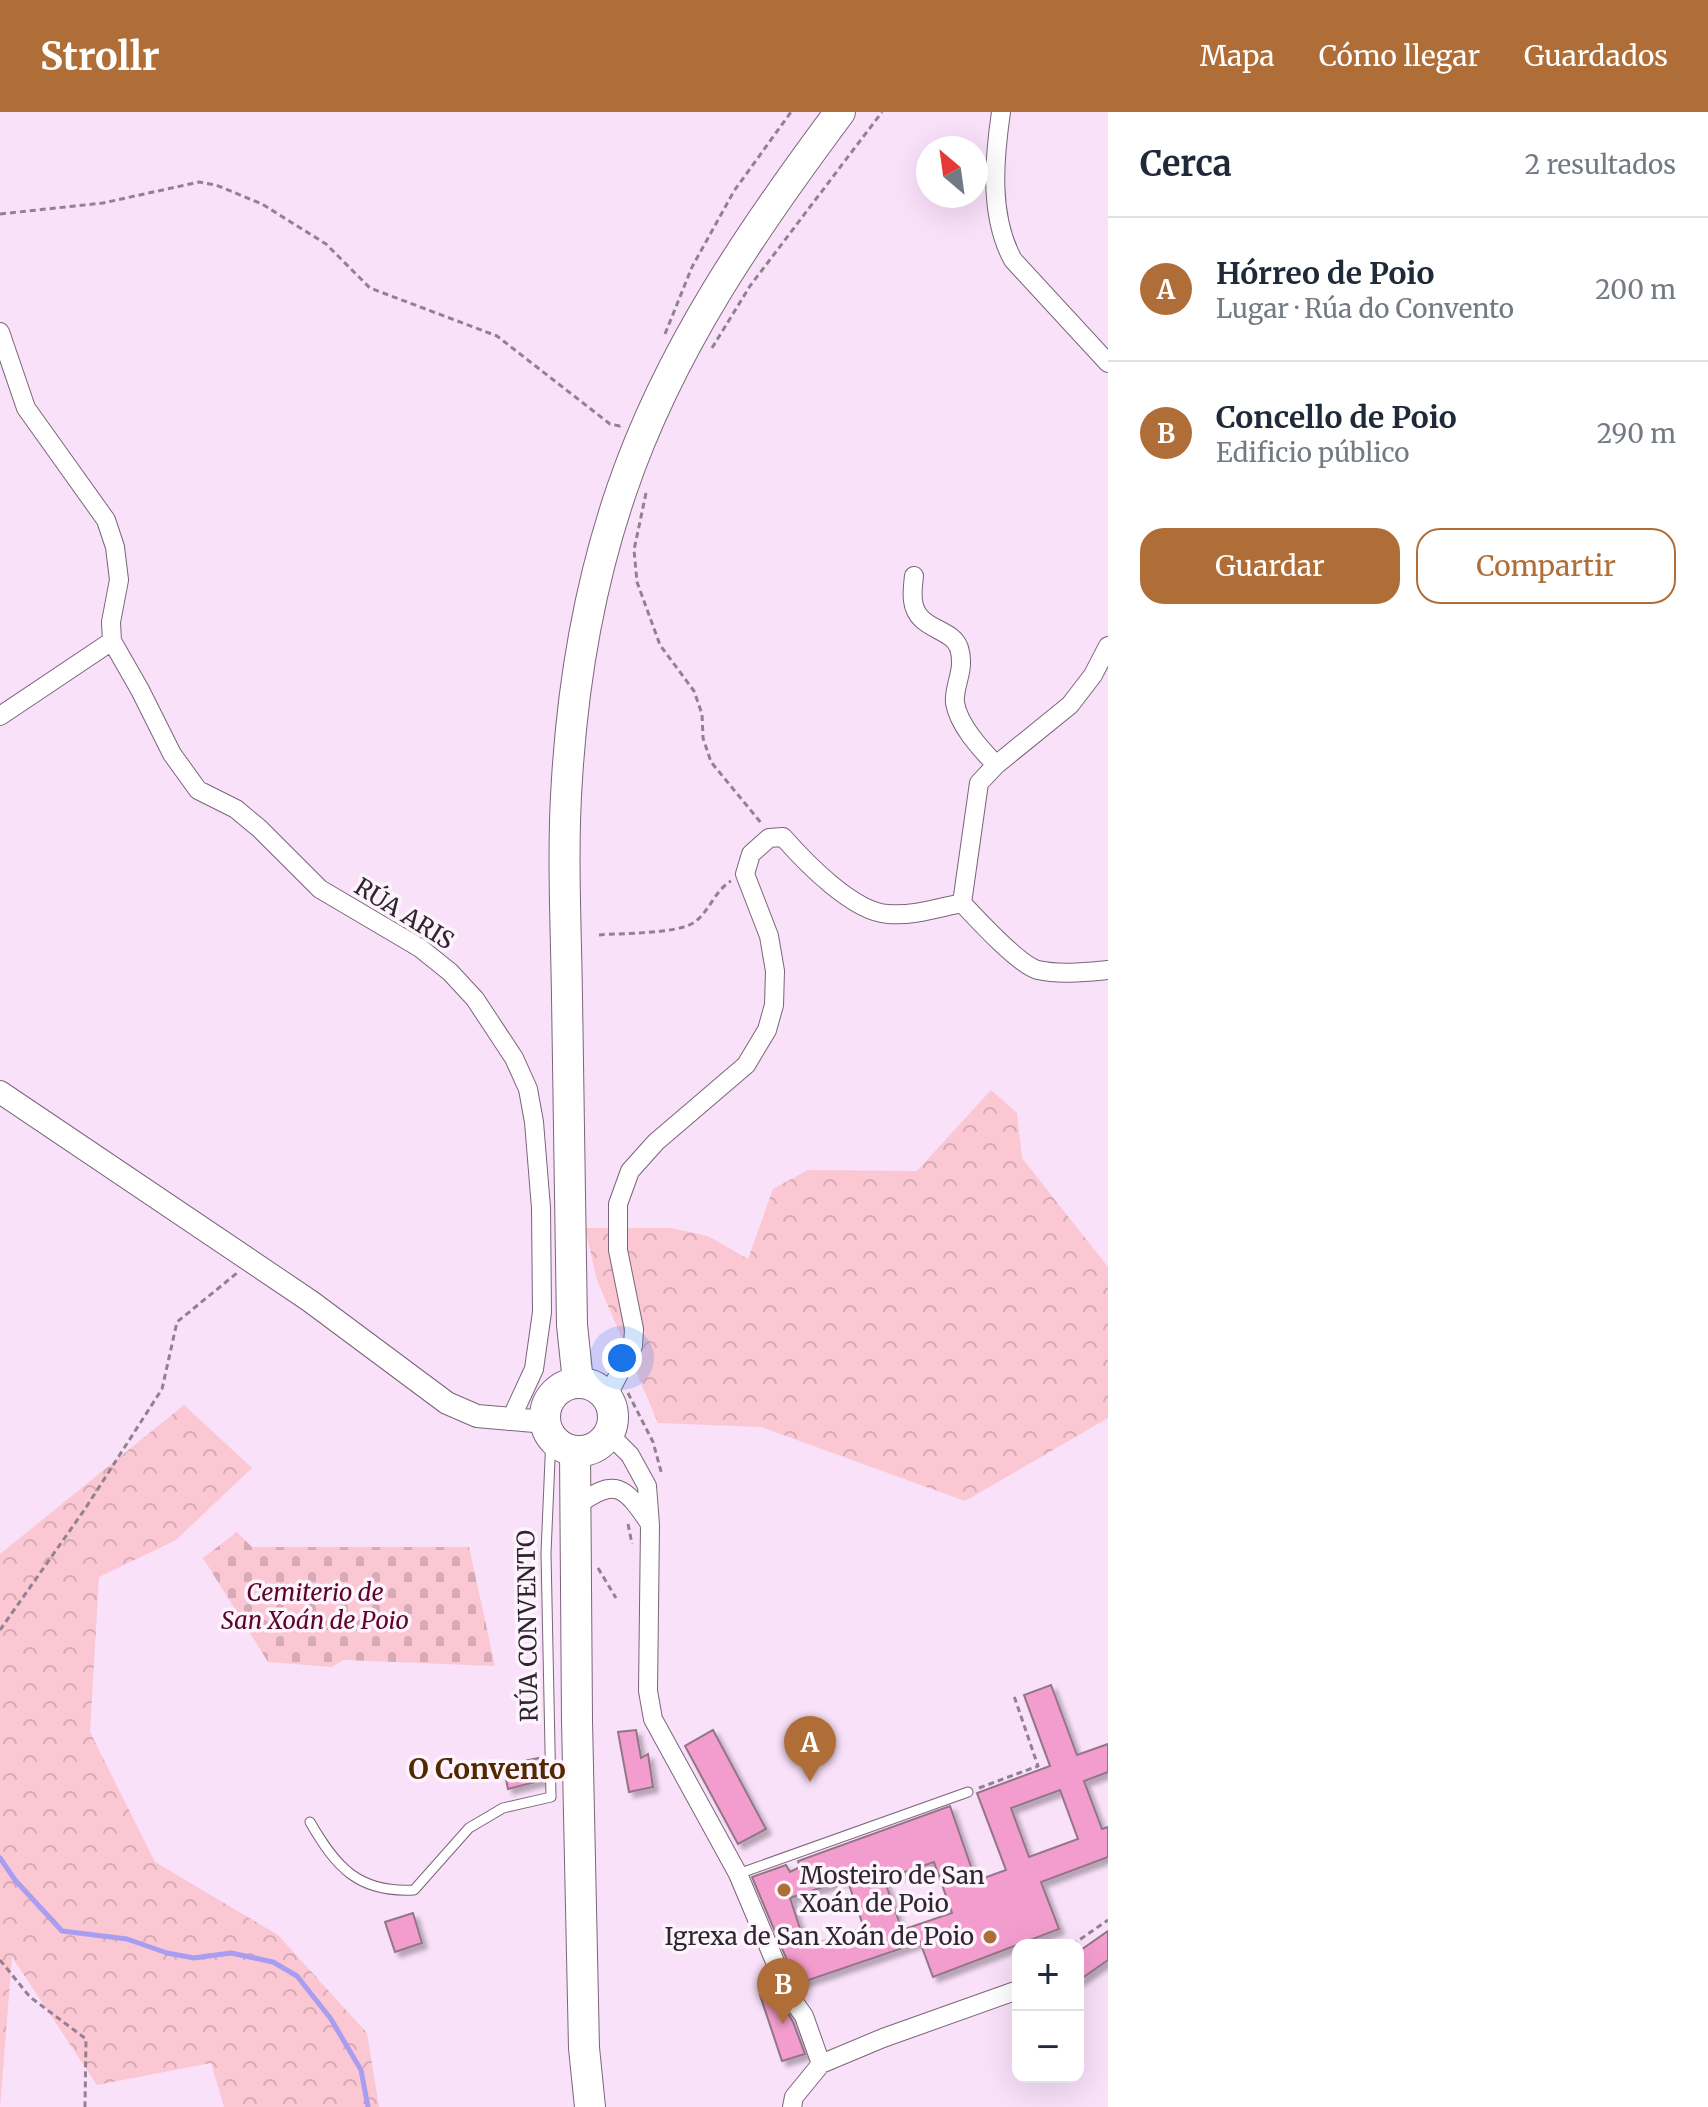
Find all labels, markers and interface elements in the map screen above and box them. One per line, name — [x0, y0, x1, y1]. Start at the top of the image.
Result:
text: Strollr — [40, 33, 160, 80]
text: Mapa — [1200, 38, 1275, 74]
text: Cómo llegar — [1319, 38, 1480, 74]
text: Guardados — [1524, 38, 1668, 74]
north arrow — [916, 136, 988, 208]
text: Cerca — [1140, 143, 1232, 185]
text: 2 resultados — [1525, 148, 1676, 181]
text: Hórreo de Poio — [1216, 254, 1434, 292]
text: A — [1157, 273, 1175, 306]
text: 200 m — [1595, 273, 1676, 306]
text: Lugar · Rúa do Convento — [1216, 292, 1514, 325]
text: Concello de Poio — [1216, 398, 1457, 436]
text: B — [1157, 417, 1175, 450]
text: 290 m — [1597, 417, 1676, 450]
text: Edificio público — [1216, 436, 1409, 469]
button: Guardar — [1140, 528, 1400, 604]
button: Compartir — [1416, 528, 1676, 604]
street label: RÚA ARIS — [349, 870, 460, 956]
your location — [602, 1338, 642, 1378]
street label: RÚA CONVENTO — [509, 1530, 545, 1722]
park label: Cemiterio de San Xoán de Poio — [221, 1577, 409, 1636]
pin: A — [784, 1716, 836, 1782]
district label: O Convento — [408, 1751, 566, 1787]
place label: Mosteiro de San Xoán de Poio — [800, 1860, 985, 1919]
marker: Mosteiro de San Xoán de Poio — [775, 1881, 793, 1899]
place label: Igrexa de San Xoán de Poio — [664, 1921, 974, 1952]
marker: Igrexa de San Xoán de Poio — [981, 1928, 999, 1946]
map controls — [1012, 1939, 1084, 2083]
button: + — [1012, 1939, 1084, 2011]
pin: B — [757, 1958, 809, 2024]
button: − — [1012, 2011, 1084, 2083]

